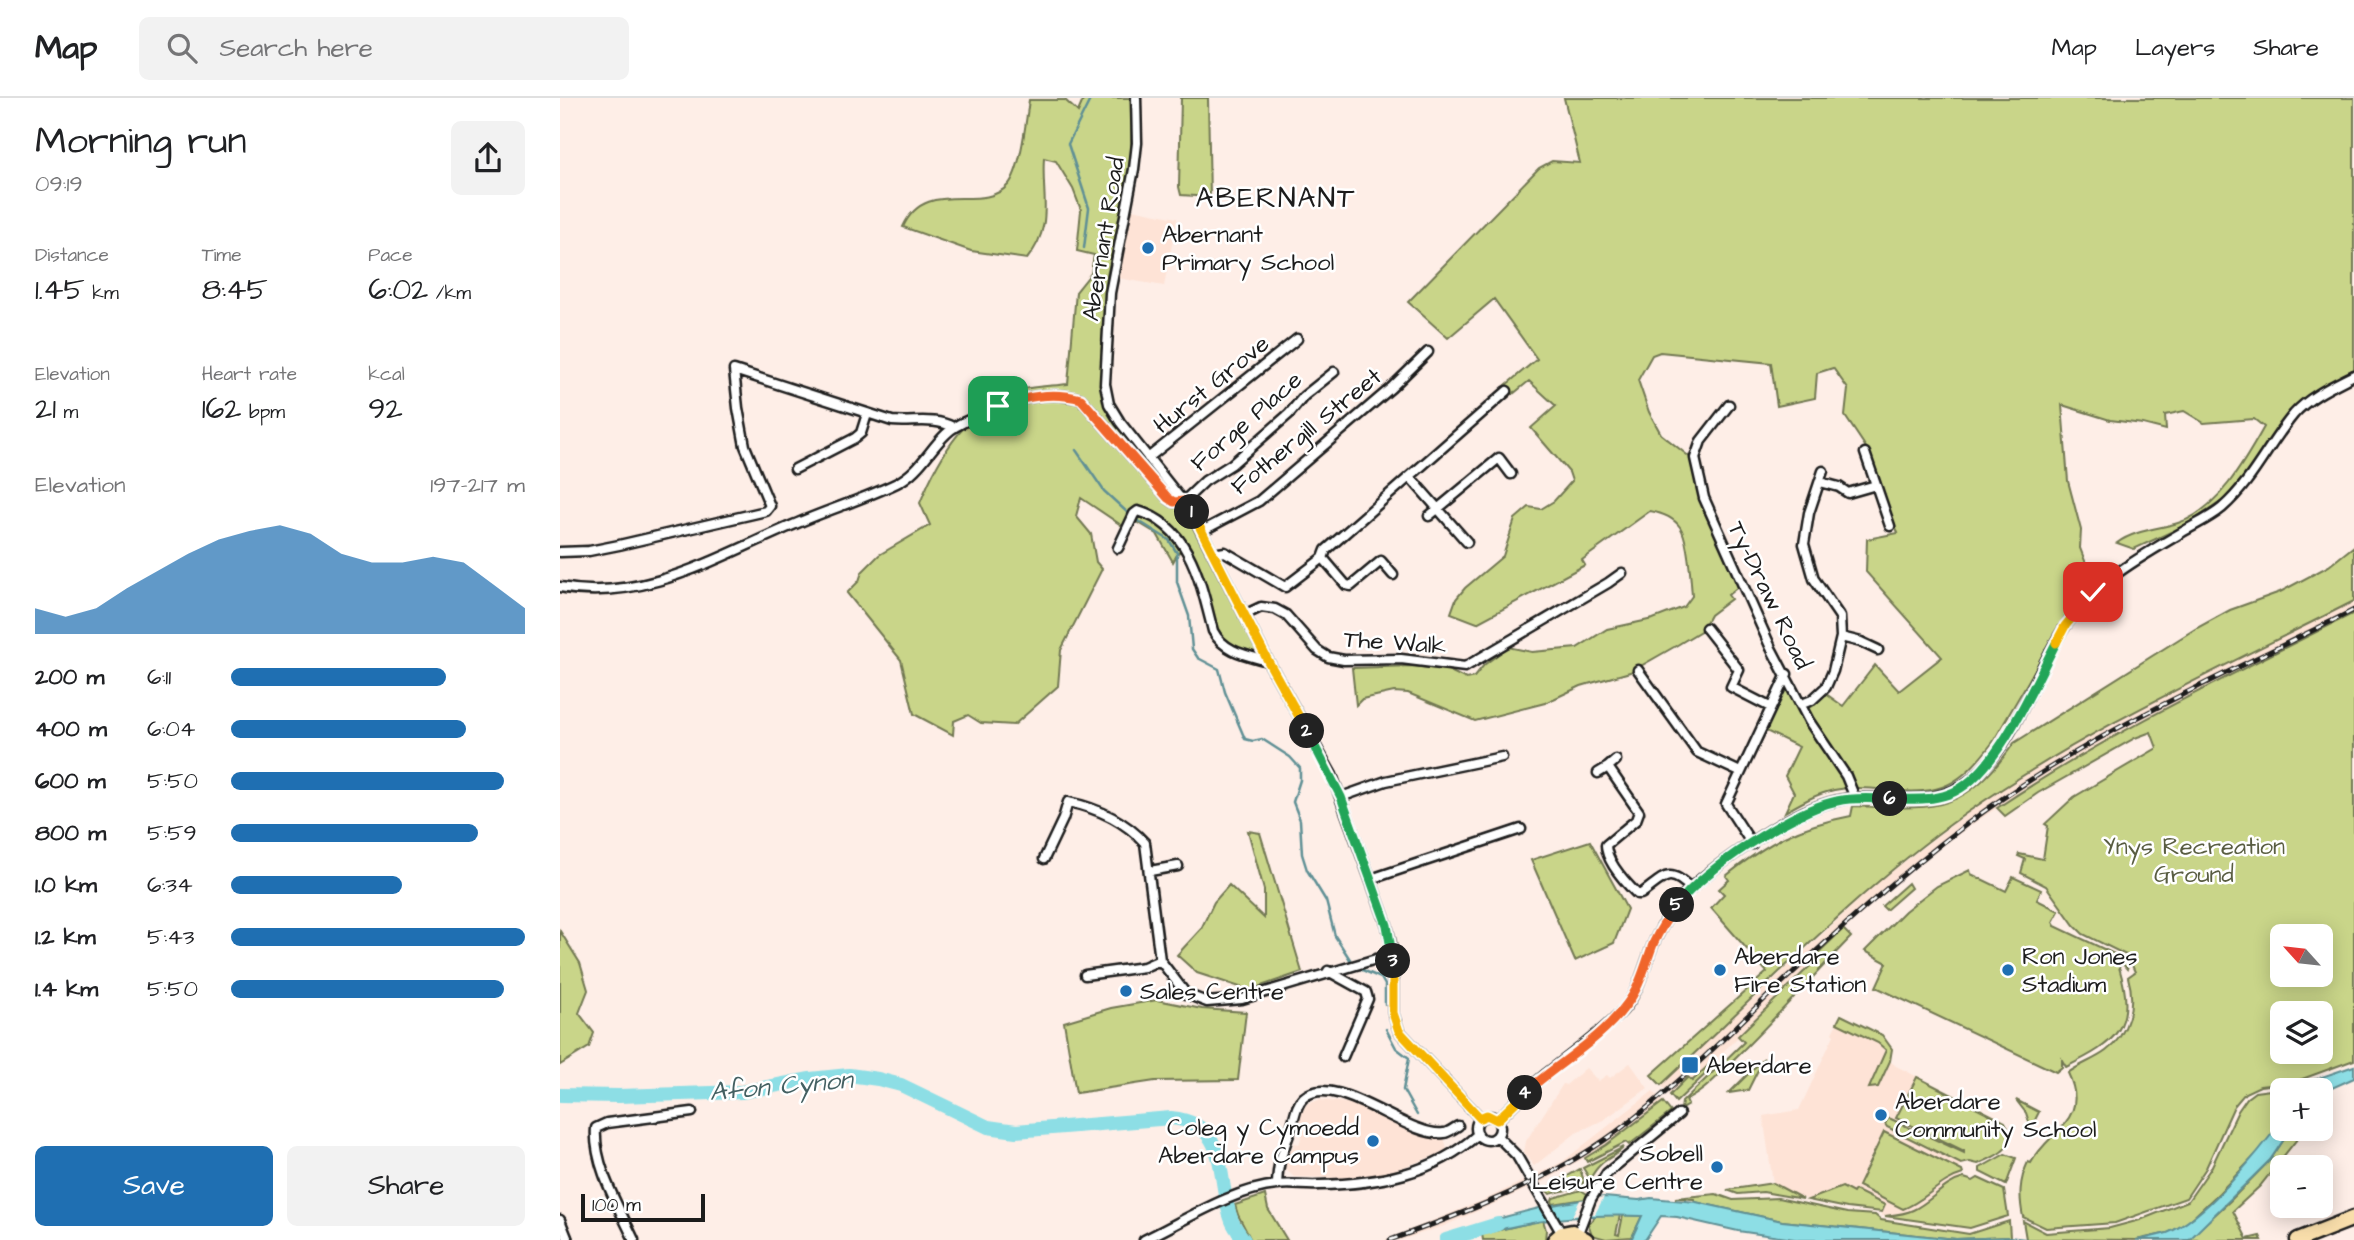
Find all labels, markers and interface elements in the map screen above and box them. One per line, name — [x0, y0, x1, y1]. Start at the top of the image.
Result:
search box — [139, 17, 629, 80]
text: Map — [35, 25, 97, 71]
icon: search — [163, 29, 201, 67]
text: Search here — [219, 30, 373, 66]
text: Map — [2052, 31, 2097, 65]
text: Layers — [2135, 31, 2215, 65]
text: Share — [2253, 31, 2319, 65]
text: Morning run — [35, 116, 247, 168]
button: share — [451, 121, 525, 195]
street label: Abernant Road — [1074, 155, 1134, 324]
text: 09:19 — [35, 168, 82, 200]
district label: ABERNANT — [1196, 179, 1356, 218]
place label: Abernant Primary School — [1162, 218, 1334, 281]
marker: Abernant Primary School — [1140, 240, 1156, 256]
text: Distance — [35, 242, 109, 269]
text: Time — [202, 242, 241, 269]
text: Pace — [368, 242, 412, 269]
text: 1.45 — [35, 269, 85, 311]
text: 8:45 — [202, 269, 268, 311]
text: 6:02 — [368, 269, 428, 311]
text: km — [85, 280, 119, 307]
text: /km — [428, 280, 471, 307]
street label: Hurst Grove — [1146, 327, 1277, 442]
street label: Fothergill Street — [1224, 360, 1390, 504]
text: Elevation — [35, 361, 110, 388]
text: Heart rate — [202, 361, 297, 388]
text: kcal — [368, 361, 405, 388]
street label: Forge Place — [1184, 364, 1310, 481]
pin — [968, 376, 1028, 436]
icon: arrive — [979, 387, 1017, 425]
text: 21 — [35, 388, 56, 430]
text: 162 — [202, 388, 241, 430]
text: 92 — [368, 388, 403, 430]
text: m — [56, 399, 78, 426]
text: bpm — [241, 399, 285, 426]
text: Elevation — [35, 469, 126, 501]
text: 197–217 m — [430, 469, 525, 501]
pin: 1 — [1174, 494, 1210, 530]
text: 1 — [1190, 498, 1193, 525]
street label: Ty-Draw Road — [1718, 516, 1820, 676]
pin — [2063, 562, 2123, 622]
icon: check — [2074, 573, 2112, 611]
street label: The Walk — [1343, 622, 1448, 664]
text: 200 m — [35, 661, 104, 693]
text: 6:11 — [147, 661, 171, 693]
text: 400 m — [35, 713, 107, 745]
text: 6:04 — [147, 713, 195, 745]
pin: 2 — [1290, 714, 1324, 748]
text: 2 — [1301, 717, 1312, 744]
text: 600 m — [35, 765, 106, 797]
text: 5:50 — [147, 765, 198, 797]
pin: 6 — [1872, 782, 1908, 816]
text: 6 — [1884, 785, 1895, 812]
text: 800 m — [35, 817, 106, 849]
text: 5:59 — [147, 817, 197, 849]
park label: Ynys Recreation Ground — [2103, 830, 2285, 892]
text: 1.0 km — [35, 869, 97, 901]
text: 6:34 — [147, 869, 193, 901]
pin: 5 — [1660, 888, 1694, 922]
text: 5 — [1670, 891, 1683, 918]
text: 1.2 km — [35, 921, 96, 953]
text: 5:43 — [147, 921, 194, 953]
north arrow — [2270, 924, 2333, 987]
map controls — [2270, 924, 2333, 1218]
place label: Aberdare Fire Station — [1734, 940, 1866, 1002]
place label: Ron Jones Stadium — [2022, 940, 2137, 1002]
pin: 3 — [1376, 944, 1410, 978]
text: 3 — [1388, 947, 1397, 974]
marker: Aberdare Fire Station — [1712, 962, 1728, 978]
marker: Ron Jones Stadium — [2000, 962, 2016, 978]
text: 1.4 km — [35, 973, 98, 1005]
text: 5:50 — [147, 973, 198, 1005]
place label: Sales Centre — [1140, 975, 1284, 1009]
marker: Sales Centre — [1118, 983, 1134, 999]
button: layers — [2270, 1001, 2333, 1064]
place label: Aberdare — [1706, 1049, 1812, 1083]
marker: Aberdare — [1680, 1055, 1700, 1075]
water label: Afon Cynon — [708, 1062, 856, 1111]
pin: 4 — [1508, 1076, 1542, 1110]
button: + — [2270, 1078, 2333, 1141]
text: 4 — [1518, 1079, 1531, 1106]
place label: Aberdare Community School — [1895, 1085, 2096, 1148]
marker: Aberdare Community School — [1873, 1107, 1889, 1123]
place label: Coleg y Cymoedd Aberdare Campus — [1158, 1111, 1359, 1173]
marker: Coleg y Cymoedd Aberdare Campus — [1365, 1133, 1381, 1149]
place label: Sobell Leisure Centre — [1532, 1137, 1703, 1199]
button: Save — [35, 1146, 273, 1226]
button: Share — [287, 1146, 525, 1226]
button: − — [2270, 1155, 2333, 1218]
marker: Sobell Leisure Centre — [1709, 1159, 1725, 1175]
scale bar — [581, 1191, 705, 1223]
text: 100 m — [592, 1192, 641, 1219]

